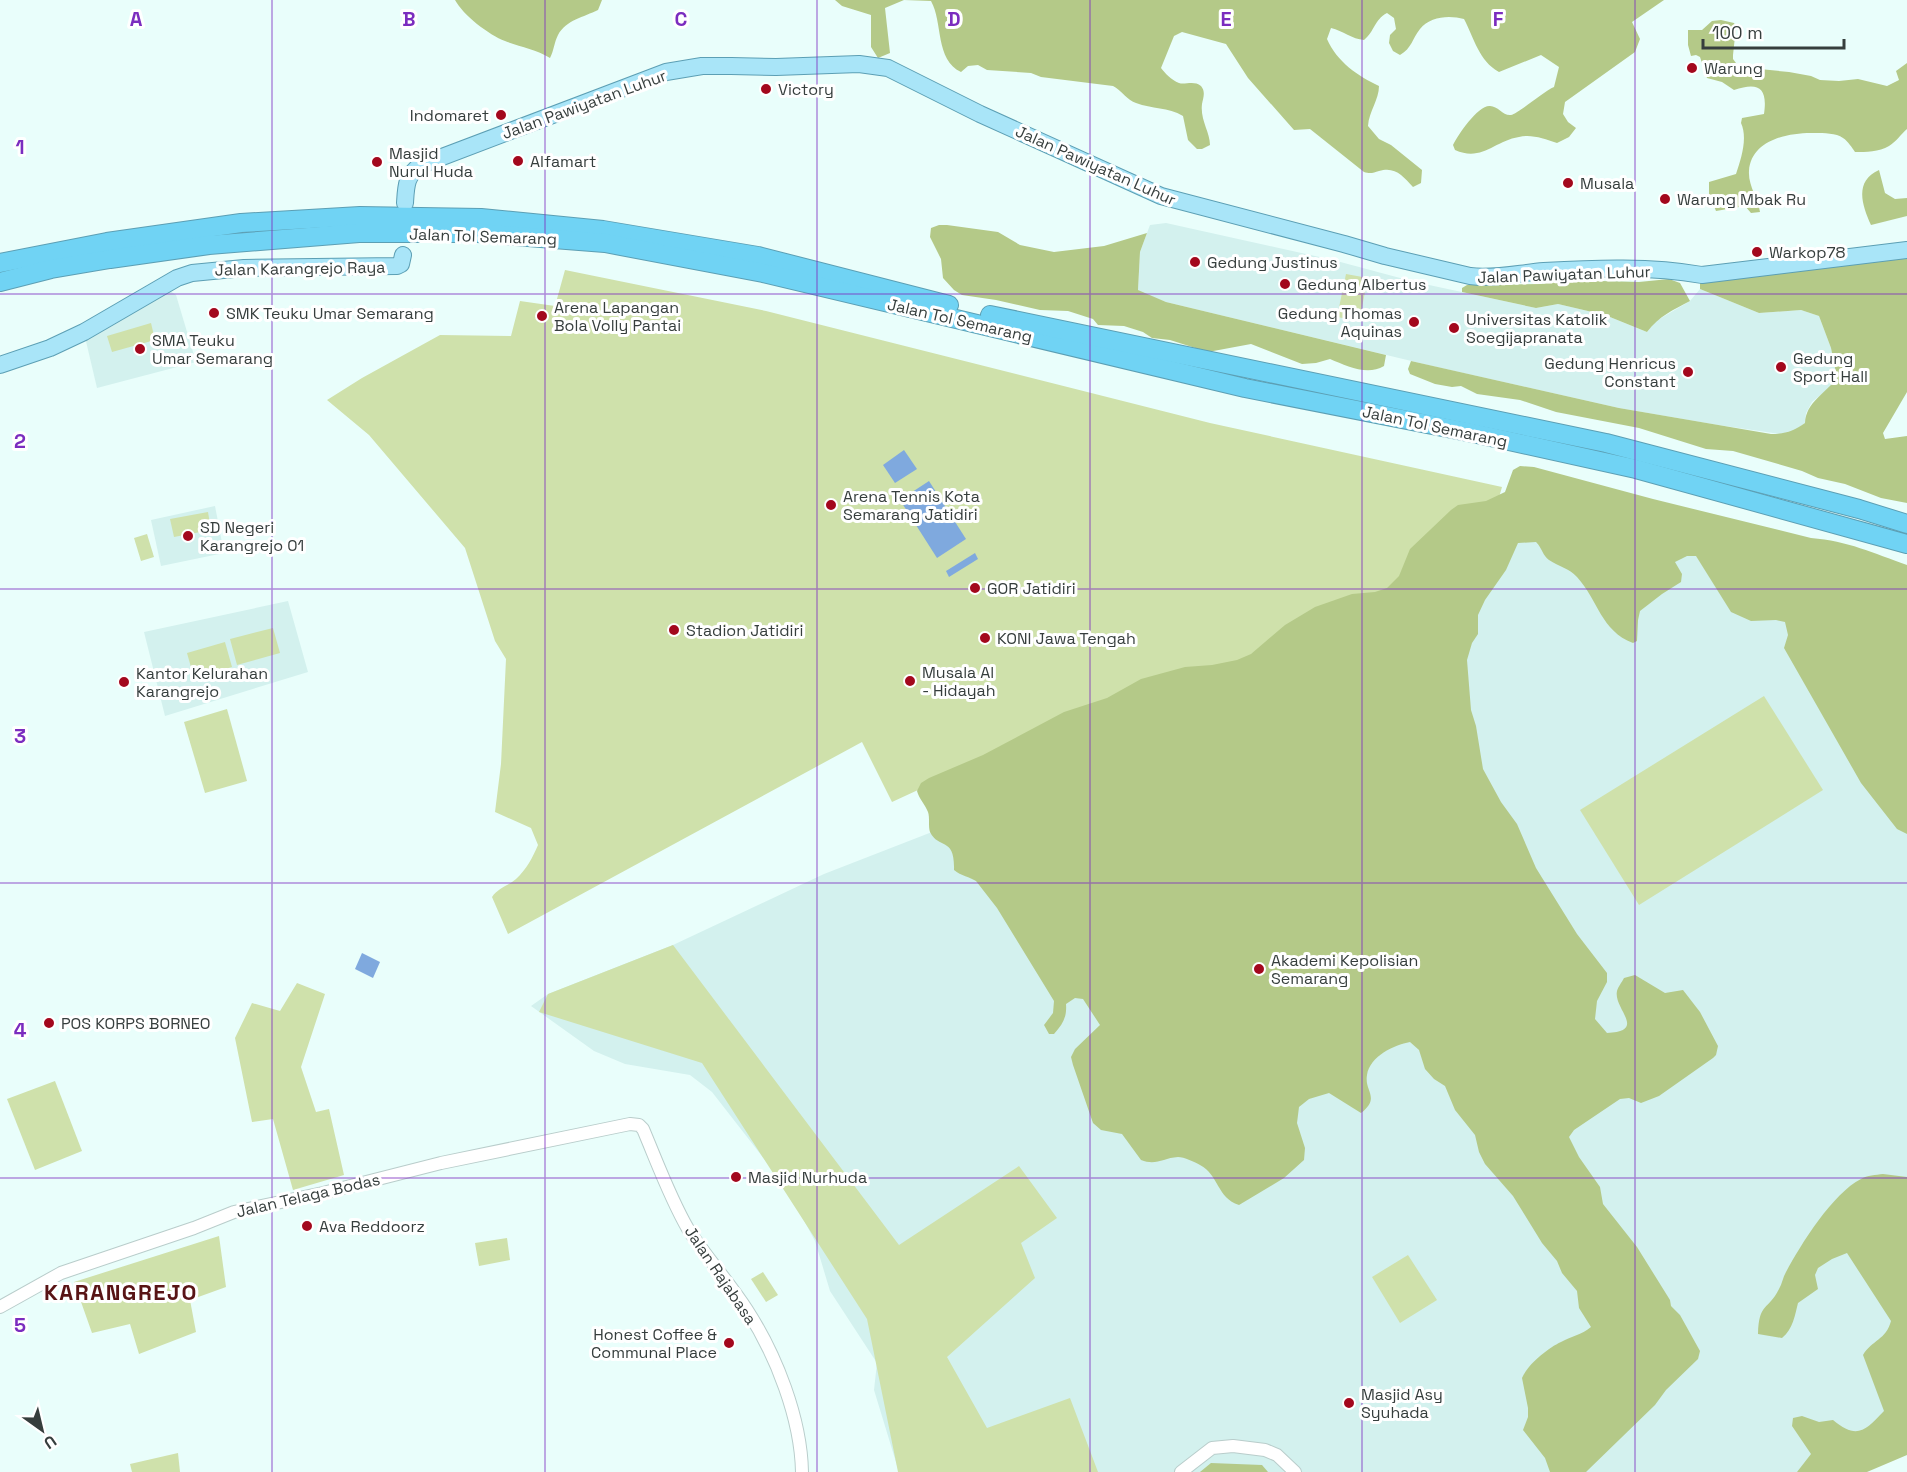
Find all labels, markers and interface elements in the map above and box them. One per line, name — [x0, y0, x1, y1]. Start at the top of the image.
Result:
text: A — [130, 6, 143, 32]
text: B — [402, 6, 416, 32]
text: C — [675, 6, 688, 32]
text: D — [947, 6, 961, 32]
text: E — [1220, 6, 1232, 32]
text: F — [1493, 6, 1504, 32]
scale bar — [1703, 12, 1844, 50]
text: 100 m — [1712, 21, 1763, 44]
place label: Warung — [1704, 58, 1763, 79]
marker: Warung — [1685, 61, 1699, 75]
street label: Jalan Pawiyatan Luhur — [499, 65, 669, 144]
place label: Victory — [778, 79, 834, 100]
marker: Victory — [759, 82, 773, 96]
place label: Indomaret — [410, 105, 489, 126]
marker: Indomaret — [494, 108, 508, 122]
street label: Jalan Pawiyatan Luhur — [1012, 121, 1179, 210]
text: 1 — [15, 134, 25, 160]
place label: Masjid Nurul Huda — [389, 143, 473, 182]
place label: Alfamart — [530, 151, 596, 172]
marker: Alfamart — [511, 154, 525, 168]
marker: Masjid Nurul Huda — [370, 155, 384, 169]
place label: Musala — [1580, 173, 1634, 194]
marker: Musala — [1561, 176, 1575, 190]
place label: Warung Mbak Ru — [1677, 189, 1806, 210]
marker: Warung Mbak Ru — [1658, 192, 1672, 206]
street label: Jalan Tol Semarang — [409, 223, 557, 250]
place label: Warkop78 — [1769, 242, 1845, 263]
marker: Warkop78 — [1750, 245, 1764, 259]
place label: Gedung Justinus — [1207, 252, 1338, 273]
marker: Gedung Justinus — [1188, 255, 1202, 269]
street label: Jalan Karangrejo Raya — [215, 257, 385, 280]
street label: Jalan Pawiyatan Luhur — [1477, 261, 1651, 288]
place label: Gedung Albertus — [1297, 274, 1427, 295]
marker: Gedung Albertus — [1278, 277, 1292, 291]
street label: Jalan Tol Semarang — [885, 294, 1034, 347]
place label: Arena Lapangan Bola Volly Pantai — [554, 297, 681, 336]
place label: SMK Teuku Umar Semarang — [226, 303, 434, 324]
place label: Gedung Thomas Aquinas — [1278, 303, 1402, 342]
marker: SMK Teuku Umar Semarang — [207, 306, 221, 320]
marker: Arena Lapangan Bola Volly Pantai — [535, 309, 549, 323]
place label: Universitas Katolik Soegijapranata — [1466, 309, 1608, 348]
marker: Gedung Thomas Aquinas — [1407, 315, 1421, 329]
marker: Universitas Katolik Soegijapranata — [1447, 321, 1461, 335]
place label: SMA Teuku Umar Semarang — [152, 330, 273, 369]
marker: SMA Teuku Umar Semarang — [133, 342, 147, 356]
place label: Gedung Sport Hall — [1793, 348, 1868, 387]
place label: Gedung Henricus Constant — [1544, 353, 1676, 392]
marker: Gedung Sport Hall — [1774, 360, 1788, 374]
marker: Gedung Henricus Constant — [1681, 365, 1695, 379]
street label: Jalan Tol Semarang — [1360, 401, 1509, 452]
text: 2 — [14, 428, 26, 454]
place label: Arena Tennis Kota Semarang Jatidiri — [843, 486, 980, 525]
marker: Arena Tennis Kota Semarang Jatidiri — [824, 498, 838, 512]
place label: SD Negeri Karangrejo 01 — [200, 517, 304, 556]
marker: SD Negeri Karangrejo 01 — [181, 529, 195, 543]
place label: GOR Jatidiri — [987, 578, 1076, 599]
marker: GOR Jatidiri — [968, 581, 982, 595]
place label: Stadion Jatidiri — [686, 620, 803, 641]
marker: Stadion Jatidiri — [667, 623, 681, 637]
place label: KONI Jawa Tengah — [997, 628, 1136, 649]
marker: KONI Jawa Tengah — [978, 631, 992, 645]
place label: Musala Al - Hidayah — [922, 662, 995, 701]
place label: Kantor Kelurahan Karangrejo — [136, 663, 268, 702]
marker: Musala Al - Hidayah — [903, 674, 917, 688]
marker: Kantor Kelurahan Karangrejo — [117, 675, 131, 689]
text: 3 — [14, 723, 26, 749]
place label: Akademi Kepolisian Semarang — [1271, 950, 1418, 989]
marker: Akademi Kepolisian Semarang — [1252, 962, 1266, 976]
place label: POS KORPS BORNEO — [61, 1013, 211, 1034]
marker: POS KORPS BORNEO — [42, 1016, 56, 1030]
text: 4 — [14, 1017, 27, 1043]
place label: Masjid Nurhuda — [748, 1167, 867, 1188]
street label: Jalan Telaga Bodas — [234, 1169, 382, 1222]
marker: Masjid Nurhuda — [729, 1170, 743, 1184]
place label: Ava Reddoorz — [319, 1216, 425, 1237]
marker: Ava Reddoorz — [300, 1219, 314, 1233]
street label: Jalan Rajabasa — [680, 1222, 761, 1329]
district label: KARANGREJO — [44, 1278, 198, 1306]
text: 5 — [14, 1312, 26, 1338]
place label: Honest Coffee & Communal Place — [591, 1324, 717, 1363]
marker: Honest Coffee & Communal Place — [722, 1336, 736, 1350]
place label: Masjid Asy Syuhada — [1361, 1384, 1443, 1423]
marker: Masjid Asy Syuhada — [1342, 1396, 1356, 1410]
north arrow — [12, 1400, 72, 1460]
text: U — [40, 1430, 60, 1454]

